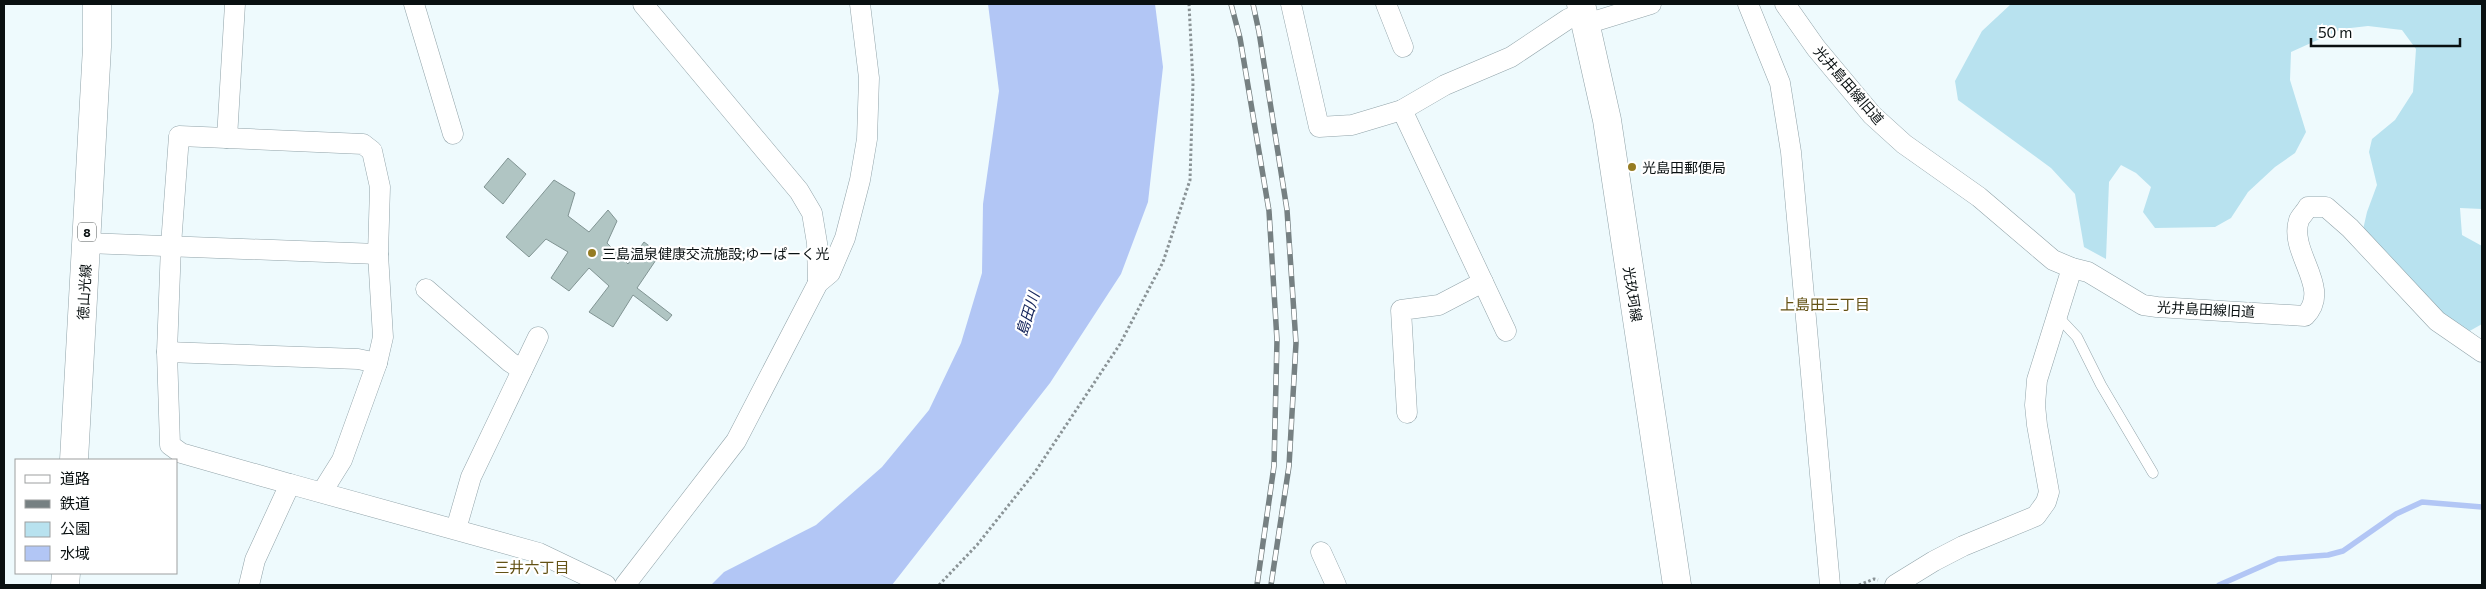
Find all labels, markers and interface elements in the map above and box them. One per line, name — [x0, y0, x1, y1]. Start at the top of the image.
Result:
scale bar — [2311, 15, 2460, 47]
text: 50 m — [2318, 23, 2352, 41]
street label: 光井島田線旧道 — [1810, 42, 1888, 128]
place label: 光島田郵便局 — [1642, 159, 1726, 176]
marker: 光島田郵便局 — [1626, 161, 1638, 173]
road number: 8 — [78, 222, 96, 242]
place label: 三島温泉健康交流施設;ゆーぱーく光 — [602, 245, 829, 262]
marker: 三島温泉健康交流施設;ゆーぱーく光 — [586, 247, 598, 259]
street label: 徳山光線 — [74, 264, 94, 320]
street label: 光玖珂線 — [1620, 265, 1646, 323]
water label: 島田川 — [1012, 288, 1043, 338]
district label: 上島田三丁目 — [1780, 295, 1870, 313]
street label: 光井島田線旧道 — [2157, 298, 2255, 320]
legend — [15, 459, 178, 574]
text: 道路 — [60, 469, 90, 487]
text: 鉄道 — [60, 494, 90, 512]
text: 公園 — [60, 519, 90, 537]
text: 水域 — [60, 544, 90, 562]
district label: 三井六丁目 — [494, 558, 570, 576]

